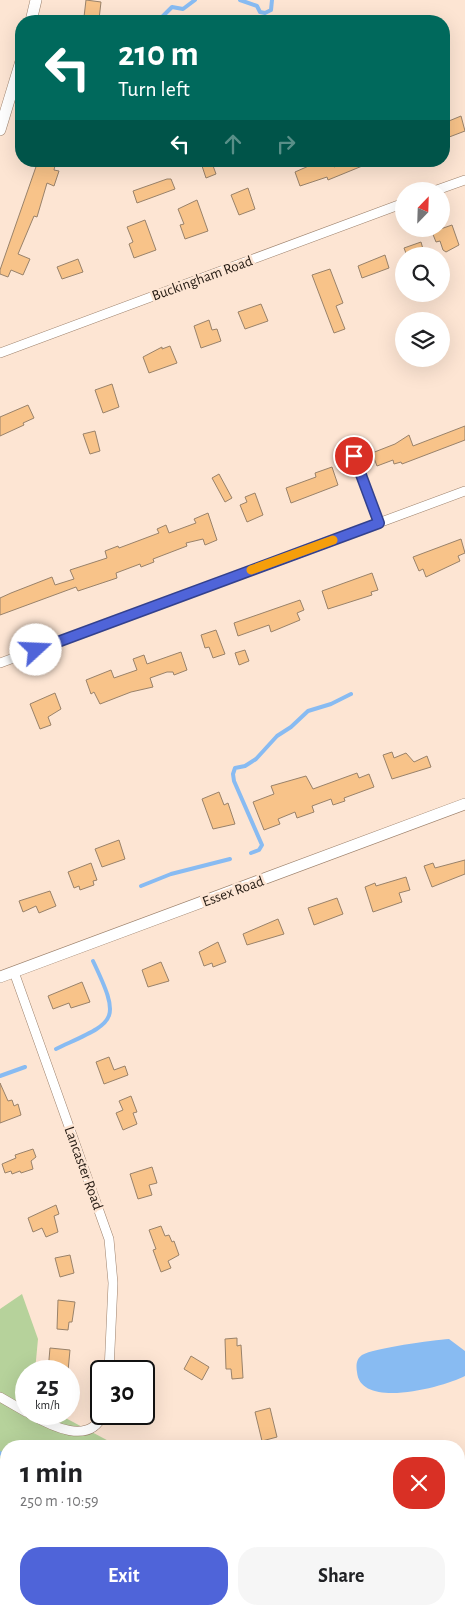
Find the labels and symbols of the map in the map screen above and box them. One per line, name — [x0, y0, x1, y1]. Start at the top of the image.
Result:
north arrow — [395, 182, 450, 238]
street label: Buckingham Road — [150, 253, 255, 304]
pin — [333, 435, 375, 477]
position arrow — [9, 623, 61, 675]
street label: Essex Road — [200, 873, 266, 909]
street label: Lancaster Road — [62, 1124, 106, 1212]
speed limit sign: 30 — [90, 1360, 155, 1425]

